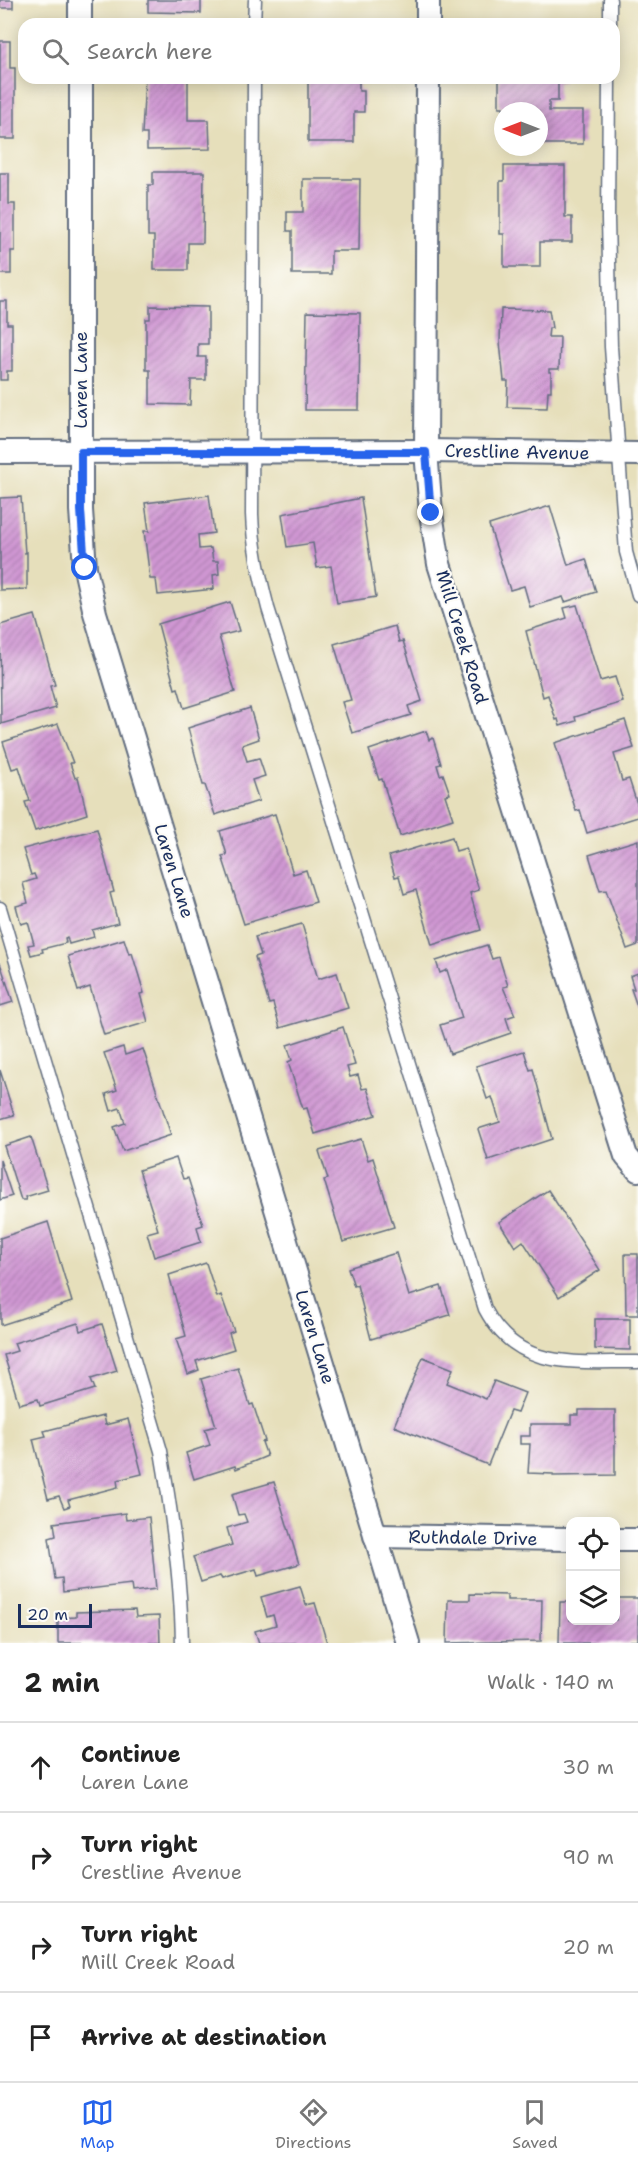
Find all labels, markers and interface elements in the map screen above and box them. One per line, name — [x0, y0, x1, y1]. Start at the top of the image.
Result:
search box — [18, 18, 620, 84]
icon: search — [39, 35, 72, 68]
text: Search here — [87, 37, 213, 66]
north arrow — [494, 102, 548, 156]
street label: Laren Lane — [69, 331, 93, 429]
street label: Crestline Avenue — [444, 439, 590, 465]
route end — [417, 499, 443, 525]
route start — [71, 554, 97, 580]
street label: Mill Creek Road — [430, 567, 494, 707]
street label: Laren Lane — [148, 821, 200, 921]
street label: Laren Lane — [289, 1287, 341, 1387]
map controls — [566, 1517, 620, 1625]
button: locate — [566, 1517, 620, 1571]
street label: Ruthdale Drive — [408, 1525, 538, 1551]
button: layers — [566, 1571, 620, 1625]
scale bar — [18, 1601, 92, 1628]
text: 20 m — [27, 1604, 68, 1625]
text: 2 min — [24, 1665, 100, 1700]
text: Walk · 140 m — [487, 1669, 614, 1695]
text: Continue — [81, 1740, 181, 1769]
icon: ahead — [24, 1751, 57, 1784]
text: 30 m — [562, 1754, 614, 1780]
text: Laren Lane — [81, 1769, 189, 1795]
text: Turn right — [81, 1830, 198, 1859]
icon: right — [24, 1841, 57, 1874]
text: 90 m — [562, 1844, 614, 1870]
text: Crestline Avenue — [81, 1859, 242, 1885]
text: Turn right — [81, 1920, 198, 1949]
icon: right — [24, 1931, 57, 1964]
text: 20 m — [563, 1934, 614, 1960]
text: Mill Creek Road — [81, 1949, 235, 1975]
icon: arrive — [24, 2021, 57, 2054]
text: Arrive at destination — [81, 2023, 327, 2052]
tab: Map — [80, 2096, 115, 2153]
tab: Directions — [275, 2096, 352, 2153]
tab: Saved — [512, 2096, 558, 2153]

